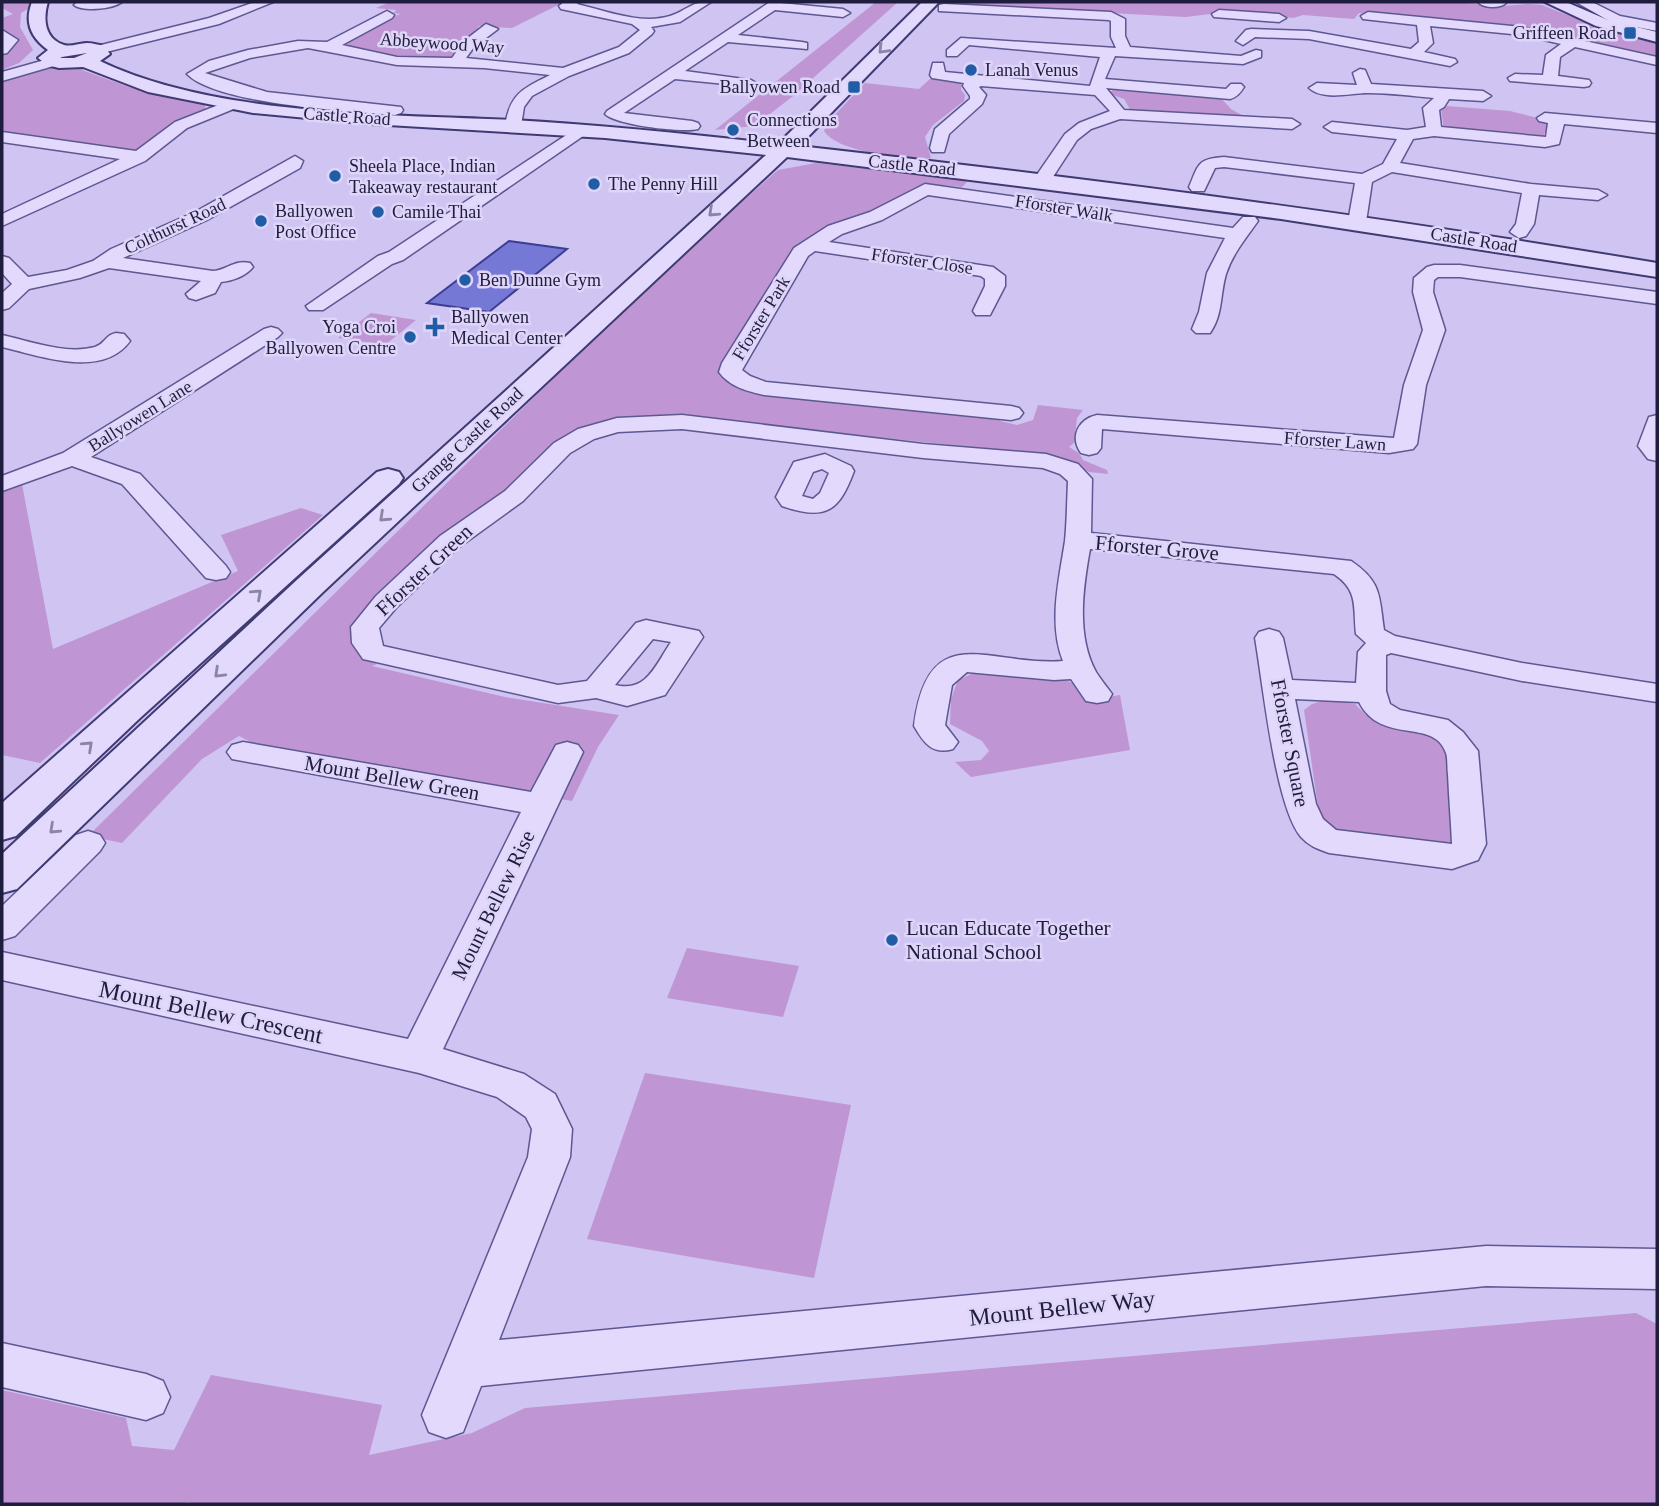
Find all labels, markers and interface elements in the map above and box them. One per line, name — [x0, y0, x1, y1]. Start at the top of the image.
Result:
place label: Griffeen Road — [1513, 23, 1616, 43]
marker: Griffeen Road — [1622, 25, 1638, 41]
street label: Abbeywood Way — [379, 29, 505, 57]
one-way arrow — [878, 41, 891, 54]
place label: Lanah Venus — [985, 60, 1078, 80]
marker: Lanah Venus — [963, 62, 979, 78]
place label: Ballyowen Road — [720, 77, 840, 97]
marker: Ballyowen Road — [846, 79, 862, 95]
street label: Castle Road — [303, 103, 391, 129]
place label: Connections Between — [747, 110, 837, 151]
marker: Connections Between — [725, 122, 741, 138]
street label: Castle Road — [867, 150, 957, 180]
place label: Sheela Place, Indian Takeaway restaurant — [349, 156, 497, 197]
marker: Sheela Place, Indian Takeaway restaurant — [327, 168, 343, 184]
place label: The Penny Hill — [608, 174, 718, 194]
marker: The Penny Hill — [586, 176, 602, 192]
street label: Fforster Walk — [1014, 190, 1114, 226]
street label: Colthurst Road — [121, 194, 229, 258]
place label: Ballyowen Post Office — [275, 201, 356, 242]
place label: Camile Thai — [392, 202, 481, 222]
marker: Camile Thai — [370, 204, 386, 220]
one-way arrow — [708, 204, 721, 217]
marker: Ballyowen Post Office — [253, 213, 269, 229]
street label: Castle Road — [1429, 223, 1519, 257]
street label: Fforster Close — [870, 244, 974, 278]
place label: Ben Dunne Gym — [479, 270, 601, 290]
marker: Ben Dunne Gym — [457, 272, 473, 288]
street label: Fforster Park — [728, 272, 794, 364]
place label: Ballyowen Medical Center — [451, 307, 562, 348]
place label: Yoga Croi Ballyowen Centre — [266, 317, 396, 358]
marker: Ballyowen Medical Center — [425, 317, 445, 337]
marker: Yoga Croi Ballyowen Centre — [402, 329, 418, 345]
street label: Ballyowen Lane — [84, 376, 196, 456]
street label: Grange Castle Road — [407, 383, 527, 497]
street label: Fforster Lawn — [1283, 427, 1387, 455]
one-way arrow — [379, 509, 392, 521]
street label: Fforster Green — [371, 519, 478, 621]
street label: Fforster Grove — [1094, 531, 1220, 565]
one-way arrow — [249, 590, 262, 602]
one-way arrow — [215, 665, 228, 678]
street label: Fforster Square — [1266, 677, 1314, 809]
one-way arrow — [80, 742, 93, 754]
street label: Mount Bellew Green — [303, 751, 482, 805]
one-way arrow — [49, 821, 62, 834]
street label: Mount Bellew Rise — [446, 826, 540, 984]
place label: Lucan Educate Together National School — [906, 916, 1111, 964]
marker: Lucan Educate Together National School — [884, 932, 900, 948]
street label: Mount Bellew Crescent — [97, 976, 326, 1048]
street label: Mount Bellew Way — [968, 1285, 1156, 1331]

